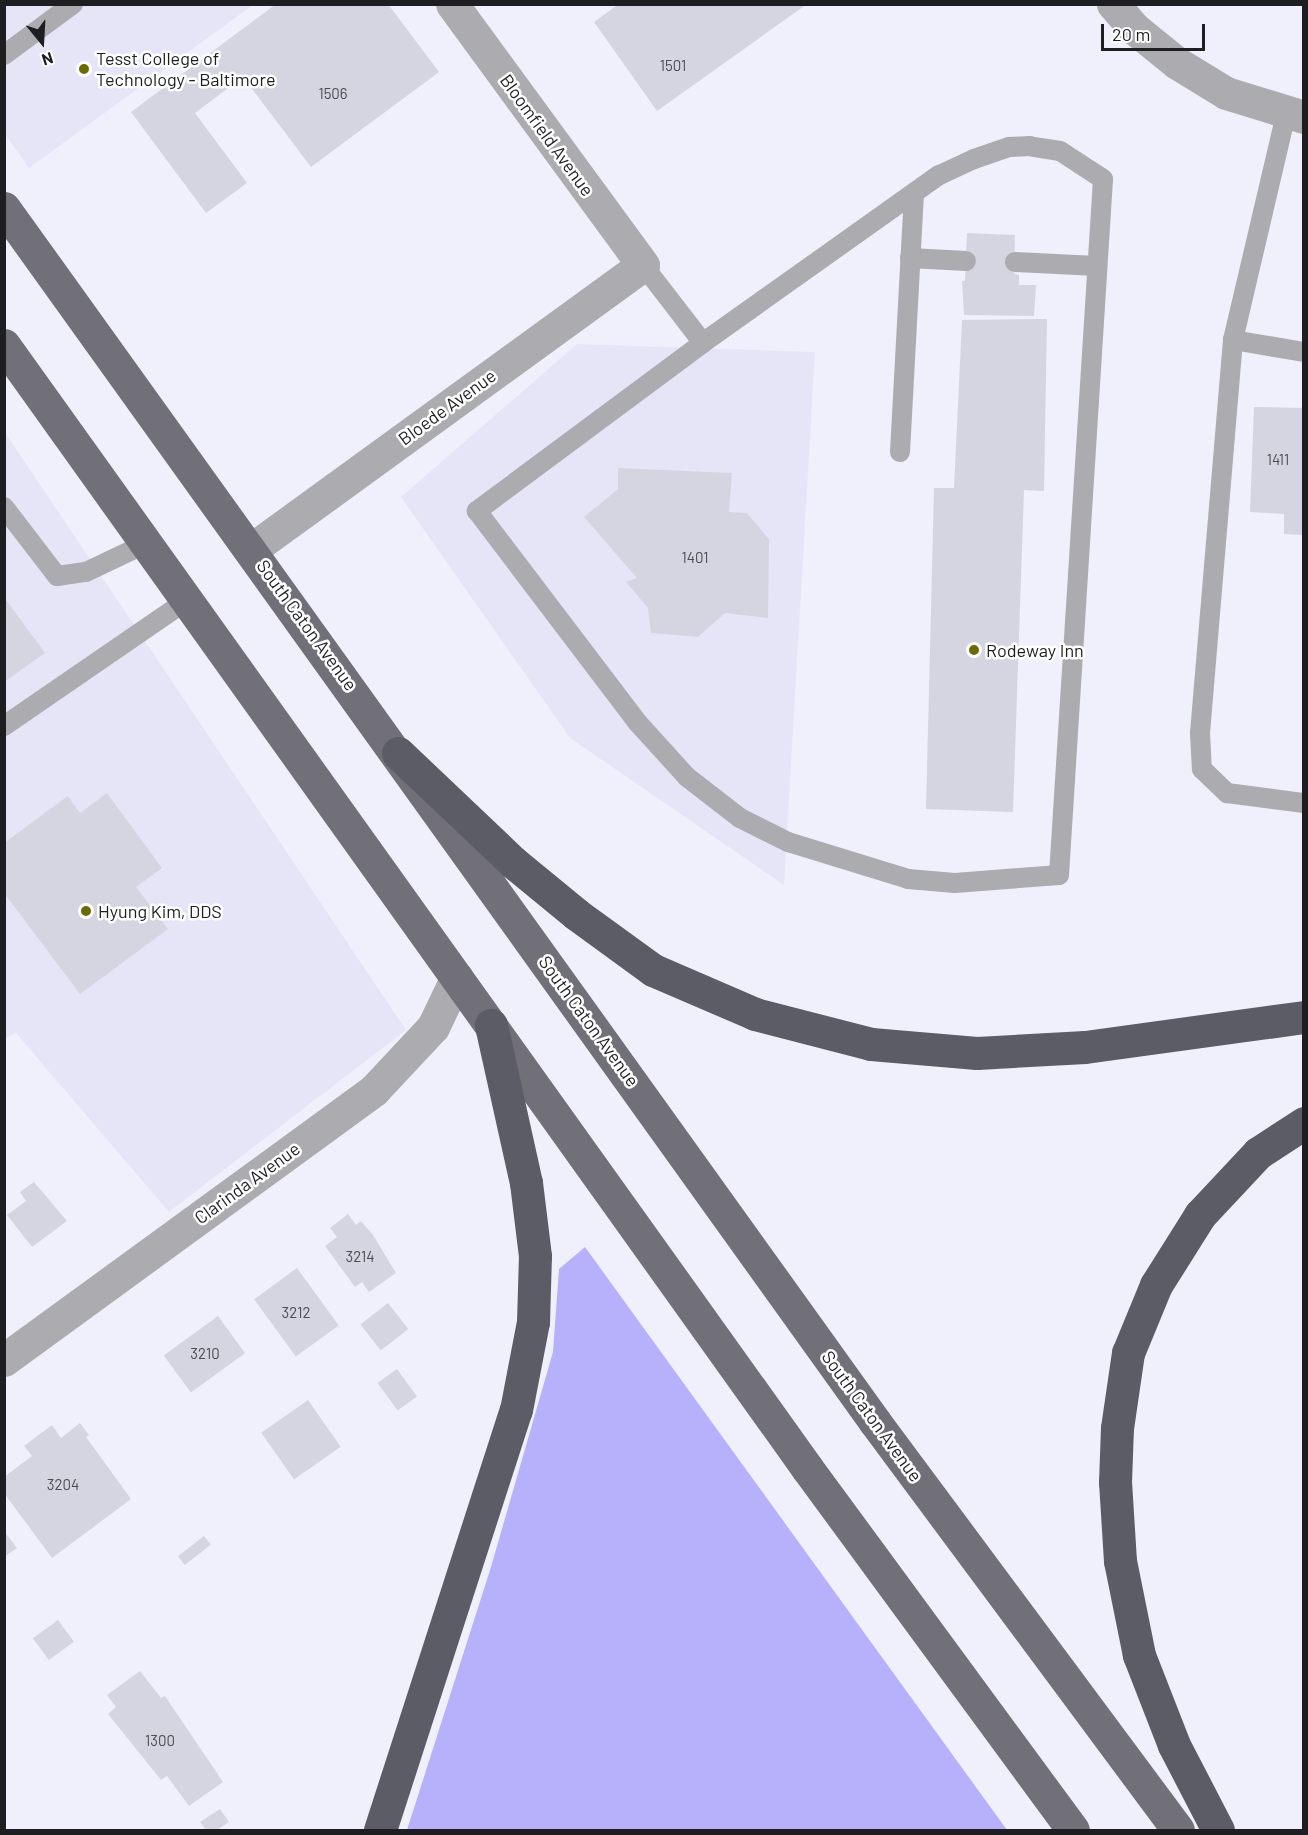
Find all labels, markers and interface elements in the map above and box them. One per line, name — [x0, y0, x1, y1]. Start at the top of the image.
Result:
north arrow — [12, 12, 72, 72]
scale bar — [1104, 12, 1208, 50]
text: 20 m — [1112, 23, 1150, 45]
place label: Tesst College of Technology - Baltimore — [96, 48, 275, 90]
text: N — [40, 49, 56, 70]
house number: 1501 — [660, 57, 686, 75]
marker: Tesst College of Technology - Baltimore — [77, 62, 91, 76]
street label: Bloomfield Avenue — [496, 70, 598, 200]
house number: 1506 — [318, 85, 348, 103]
street label: Bloede Avenue — [394, 364, 500, 450]
house number: 1411 — [1267, 451, 1289, 469]
house number: 1401 — [682, 549, 708, 567]
street label: South Caton Avenue — [252, 555, 362, 695]
place label: Rodeway Inn — [986, 639, 1084, 661]
marker: Rodeway Inn — [967, 643, 981, 657]
place label: Hyung Kim, DDS — [98, 900, 222, 922]
marker: Hyung Kim, DDS — [79, 904, 93, 918]
street label: South Caton Avenue — [534, 951, 644, 1091]
street label: Clarinda Avenue — [190, 1138, 304, 1228]
house number: 3214 — [345, 1248, 375, 1266]
house number: 3212 — [282, 1304, 310, 1322]
house number: 3210 — [190, 1345, 220, 1363]
street label: South Caton Avenue — [817, 1346, 927, 1486]
house number: 3204 — [47, 1476, 79, 1494]
house number: 1300 — [145, 1732, 175, 1750]

